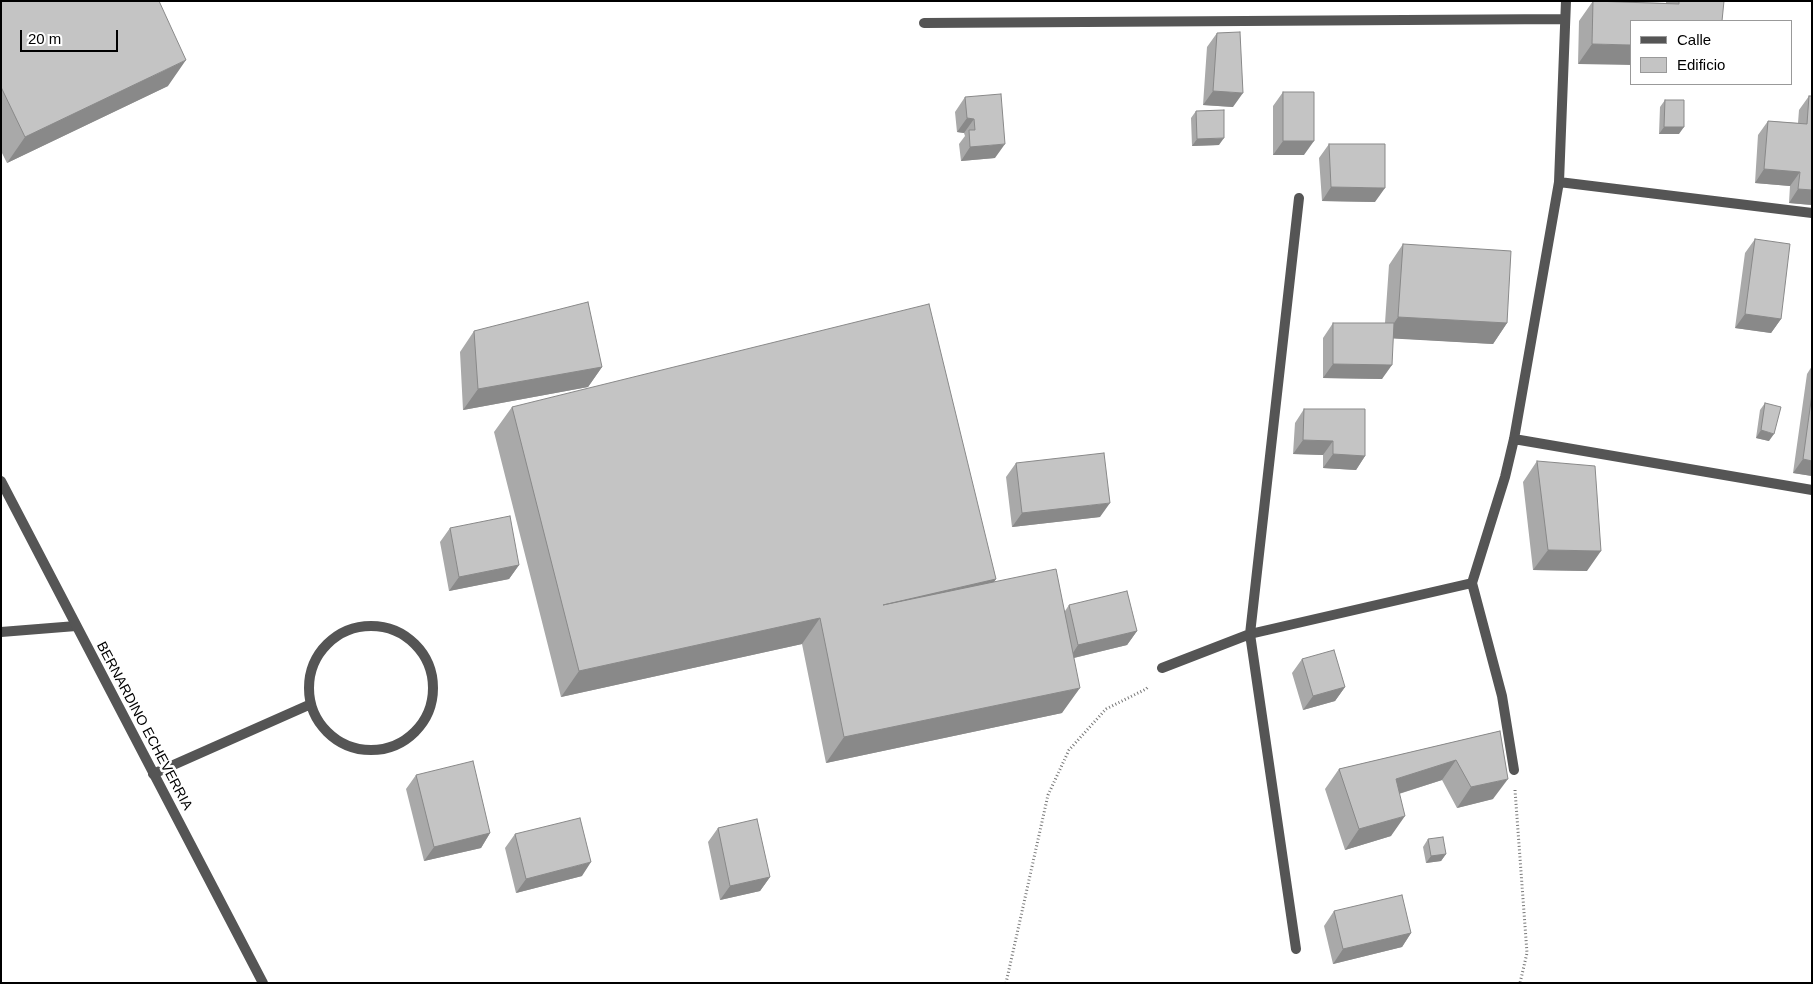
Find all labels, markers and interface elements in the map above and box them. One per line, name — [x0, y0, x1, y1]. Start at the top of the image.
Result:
scale bar — [22, 20, 120, 52]
legend — [1630, 20, 1793, 85]
text: 20 m — [28, 30, 61, 47]
text: Calle — [1677, 31, 1711, 48]
text: Edificio — [1677, 56, 1725, 73]
street label: BERNARDINO ECHEVERRIA — [92, 639, 196, 813]

